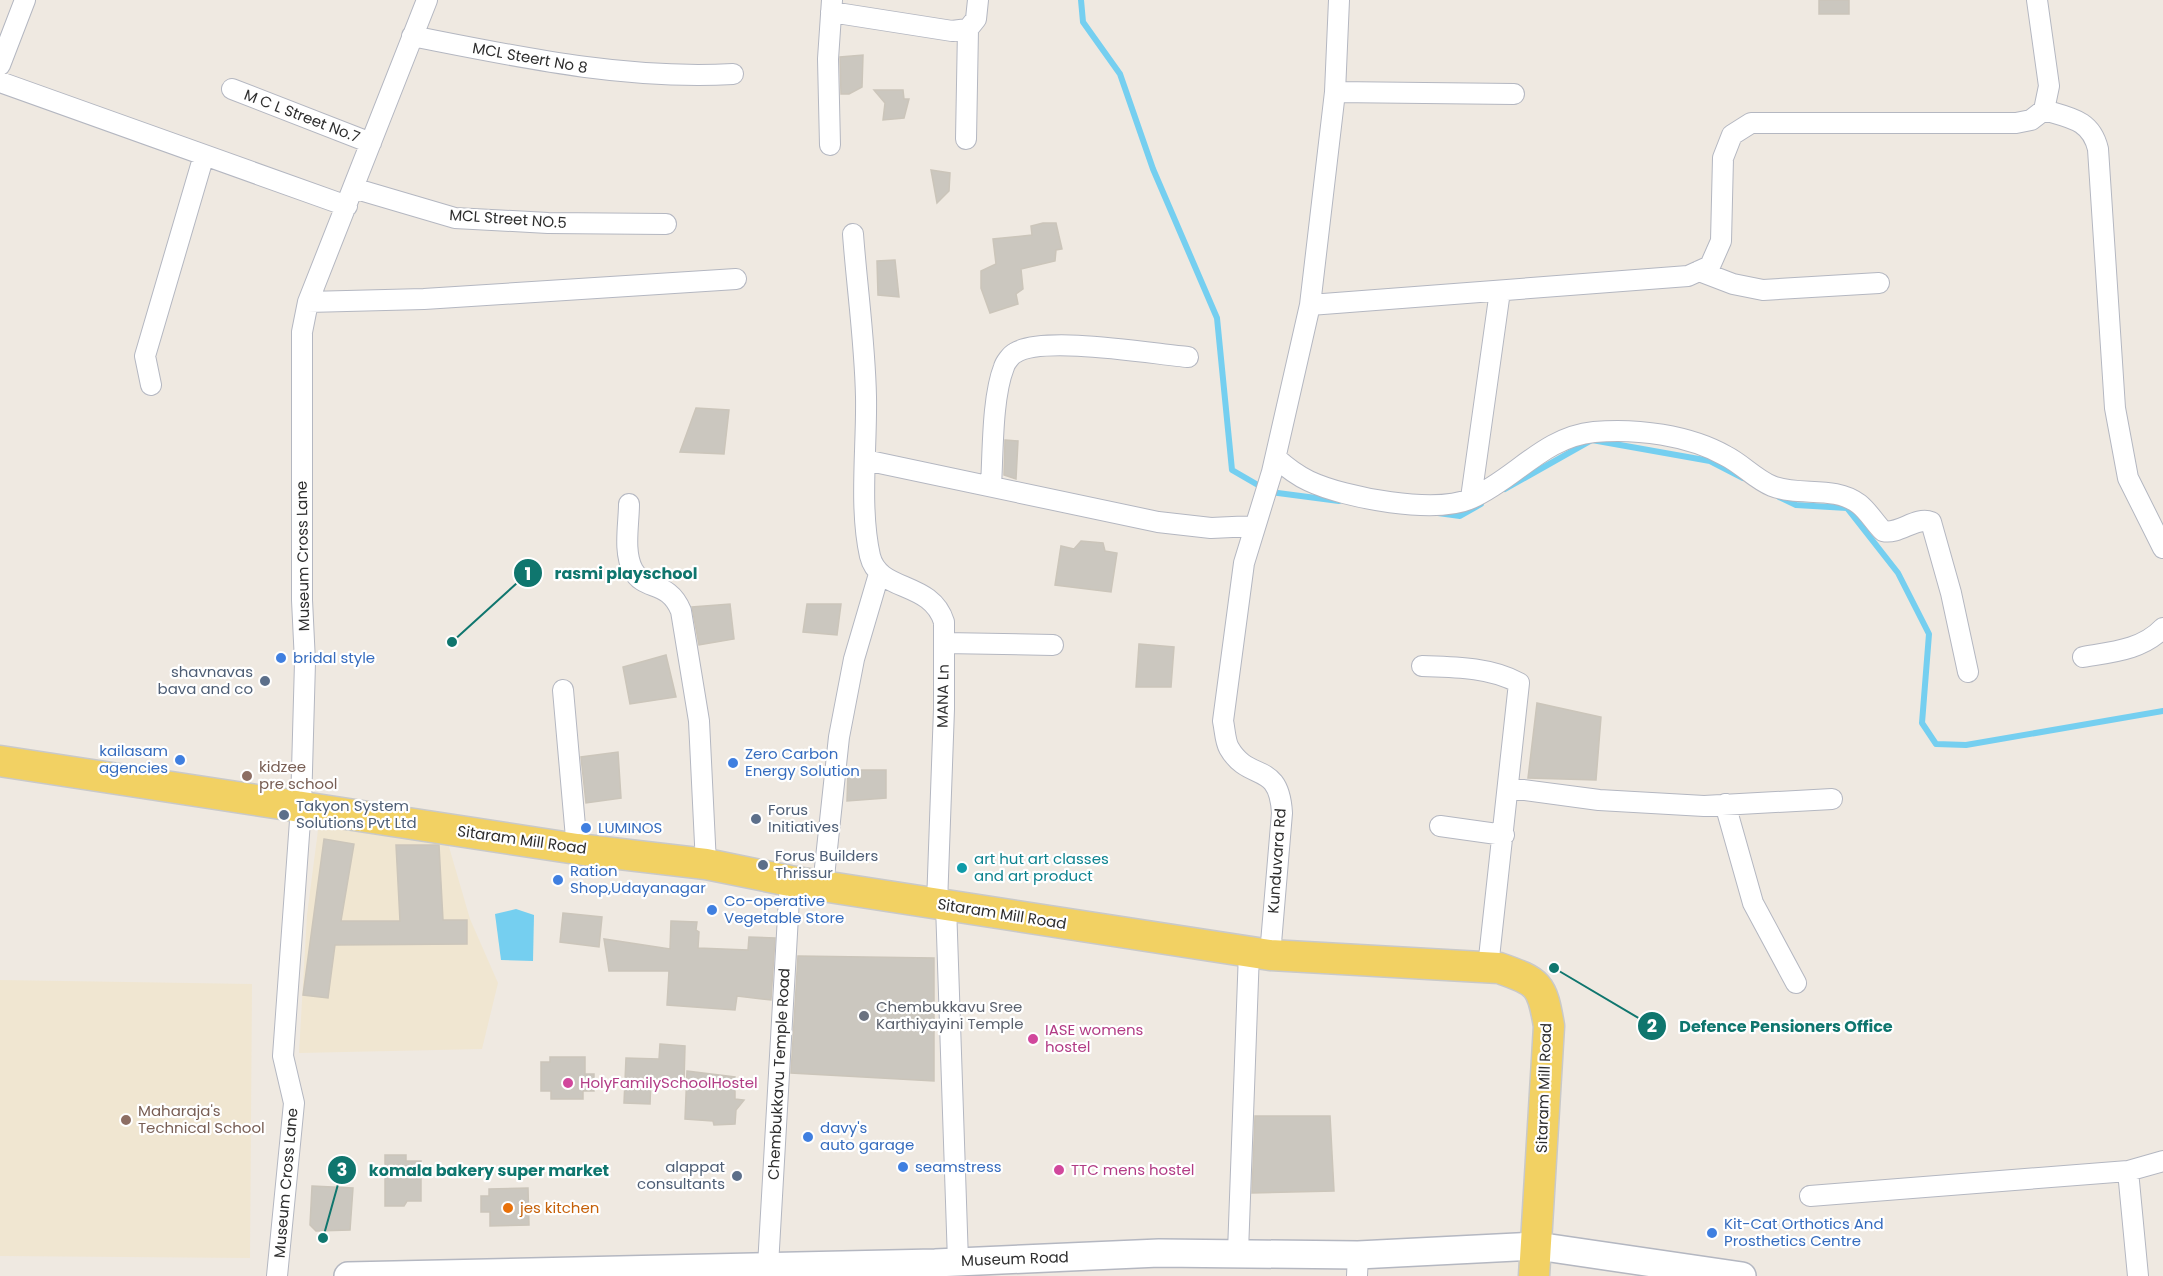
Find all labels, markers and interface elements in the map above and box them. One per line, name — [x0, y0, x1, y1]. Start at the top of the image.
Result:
street label: MCL Steert No 8 — [471, 37, 589, 78]
street label: M C L Street No.7 — [241, 84, 363, 147]
street label: MCL Street NO.5 — [449, 204, 568, 233]
street label: Museum Cross Lane — [291, 481, 314, 632]
callout: rasmi playschool — [513, 556, 709, 590]
text: 1 — [525, 561, 531, 586]
text: rasmi playschool — [555, 562, 697, 585]
place label: bridal style — [293, 647, 375, 668]
marker: bridal style — [274, 651, 288, 665]
place label: shavnavas bava and co — [158, 661, 253, 699]
street label: MANA Ln — [931, 664, 954, 728]
marker: shavnavas bava and co — [258, 674, 272, 688]
place label: kailasam agencies — [99, 740, 168, 778]
place label: Zero Carbon Energy Solution — [745, 743, 860, 781]
marker: kailasam agencies — [173, 753, 187, 767]
place label: kidzee pre school — [259, 756, 337, 794]
marker: Zero Carbon Energy Solution — [726, 756, 740, 770]
marker: kidzee pre school — [240, 769, 254, 783]
place label: Takyon System Solutions Pvt Ltd — [296, 795, 417, 833]
place label: Forus Initiatives — [768, 799, 839, 837]
marker: Takyon System Solutions Pvt Ltd — [277, 808, 291, 822]
street label: Kunduvara Rd — [1262, 808, 1291, 914]
marker: Forus Initiatives — [749, 812, 763, 826]
place label: LUMINOS — [598, 817, 662, 838]
street label: Sitaram Mill Road — [456, 820, 588, 859]
marker: LUMINOS — [579, 821, 593, 835]
place label: Forus Builders Thrissur — [775, 845, 878, 883]
place label: art hut art classes and art product — [974, 848, 1109, 886]
marker: Forus Builders Thrissur — [756, 858, 770, 872]
place label: Ration Shop,Udayanagar — [570, 860, 706, 898]
marker: art hut art classes and art product — [955, 861, 969, 875]
marker: Ration Shop,Udayanagar — [551, 873, 565, 887]
place label: Co-operative Vegetable Store — [724, 890, 844, 928]
street label: Sitaram Mill Road — [936, 893, 1068, 934]
marker: Co-operative Vegetable Store — [705, 903, 719, 917]
street label: Chembukkavu Temple Road — [762, 967, 795, 1181]
place label: Chembukkavu Sree Karthiyayini Temple — [876, 996, 1023, 1034]
marker: Chembukkavu Sree Karthiyayini Temple — [857, 1009, 871, 1023]
callout: Defence Pensioners Office — [1637, 1009, 1905, 1043]
text: 2 — [1647, 1013, 1657, 1038]
text: Defence Pensioners Office — [1679, 1015, 1893, 1038]
place label: IASE womens hostel — [1045, 1019, 1144, 1057]
street label: Sitaram Mill Road — [1531, 1023, 1556, 1153]
marker: IASE womens hostel — [1026, 1032, 1040, 1046]
place label: HolyFamilySchoolHostel — [580, 1072, 758, 1093]
marker: HolyFamilySchoolHostel — [561, 1076, 575, 1090]
place label: Maharaja's Technical School — [138, 1100, 265, 1138]
street label: Museum Cross Lane — [268, 1107, 303, 1259]
marker: Maharaja's Technical School — [119, 1113, 133, 1127]
place label: davy's auto garage — [820, 1117, 914, 1155]
marker: davy's auto garage — [801, 1130, 815, 1144]
callout: komala bakery super market — [327, 1153, 621, 1187]
place label: alappat consultants — [637, 1156, 725, 1194]
place label: seamstress — [915, 1156, 1002, 1177]
text: 3 — [337, 1157, 347, 1182]
text: komala bakery super market — [369, 1159, 609, 1182]
place label: TTC mens hostel — [1071, 1159, 1194, 1180]
marker: seamstress — [896, 1160, 910, 1174]
marker: TTC mens hostel — [1052, 1163, 1066, 1177]
marker: alappat consultants — [730, 1169, 744, 1183]
place label: jes kitchen — [519, 1197, 599, 1218]
marker: jes kitchen — [501, 1201, 515, 1215]
place label: Kit-Cat Orthotics And Prosthetics Centre — [1724, 1213, 1884, 1251]
marker: Kit-Cat Orthotics And Prosthetics Centre — [1705, 1226, 1719, 1240]
street label: Museum Road — [961, 1246, 1069, 1271]

